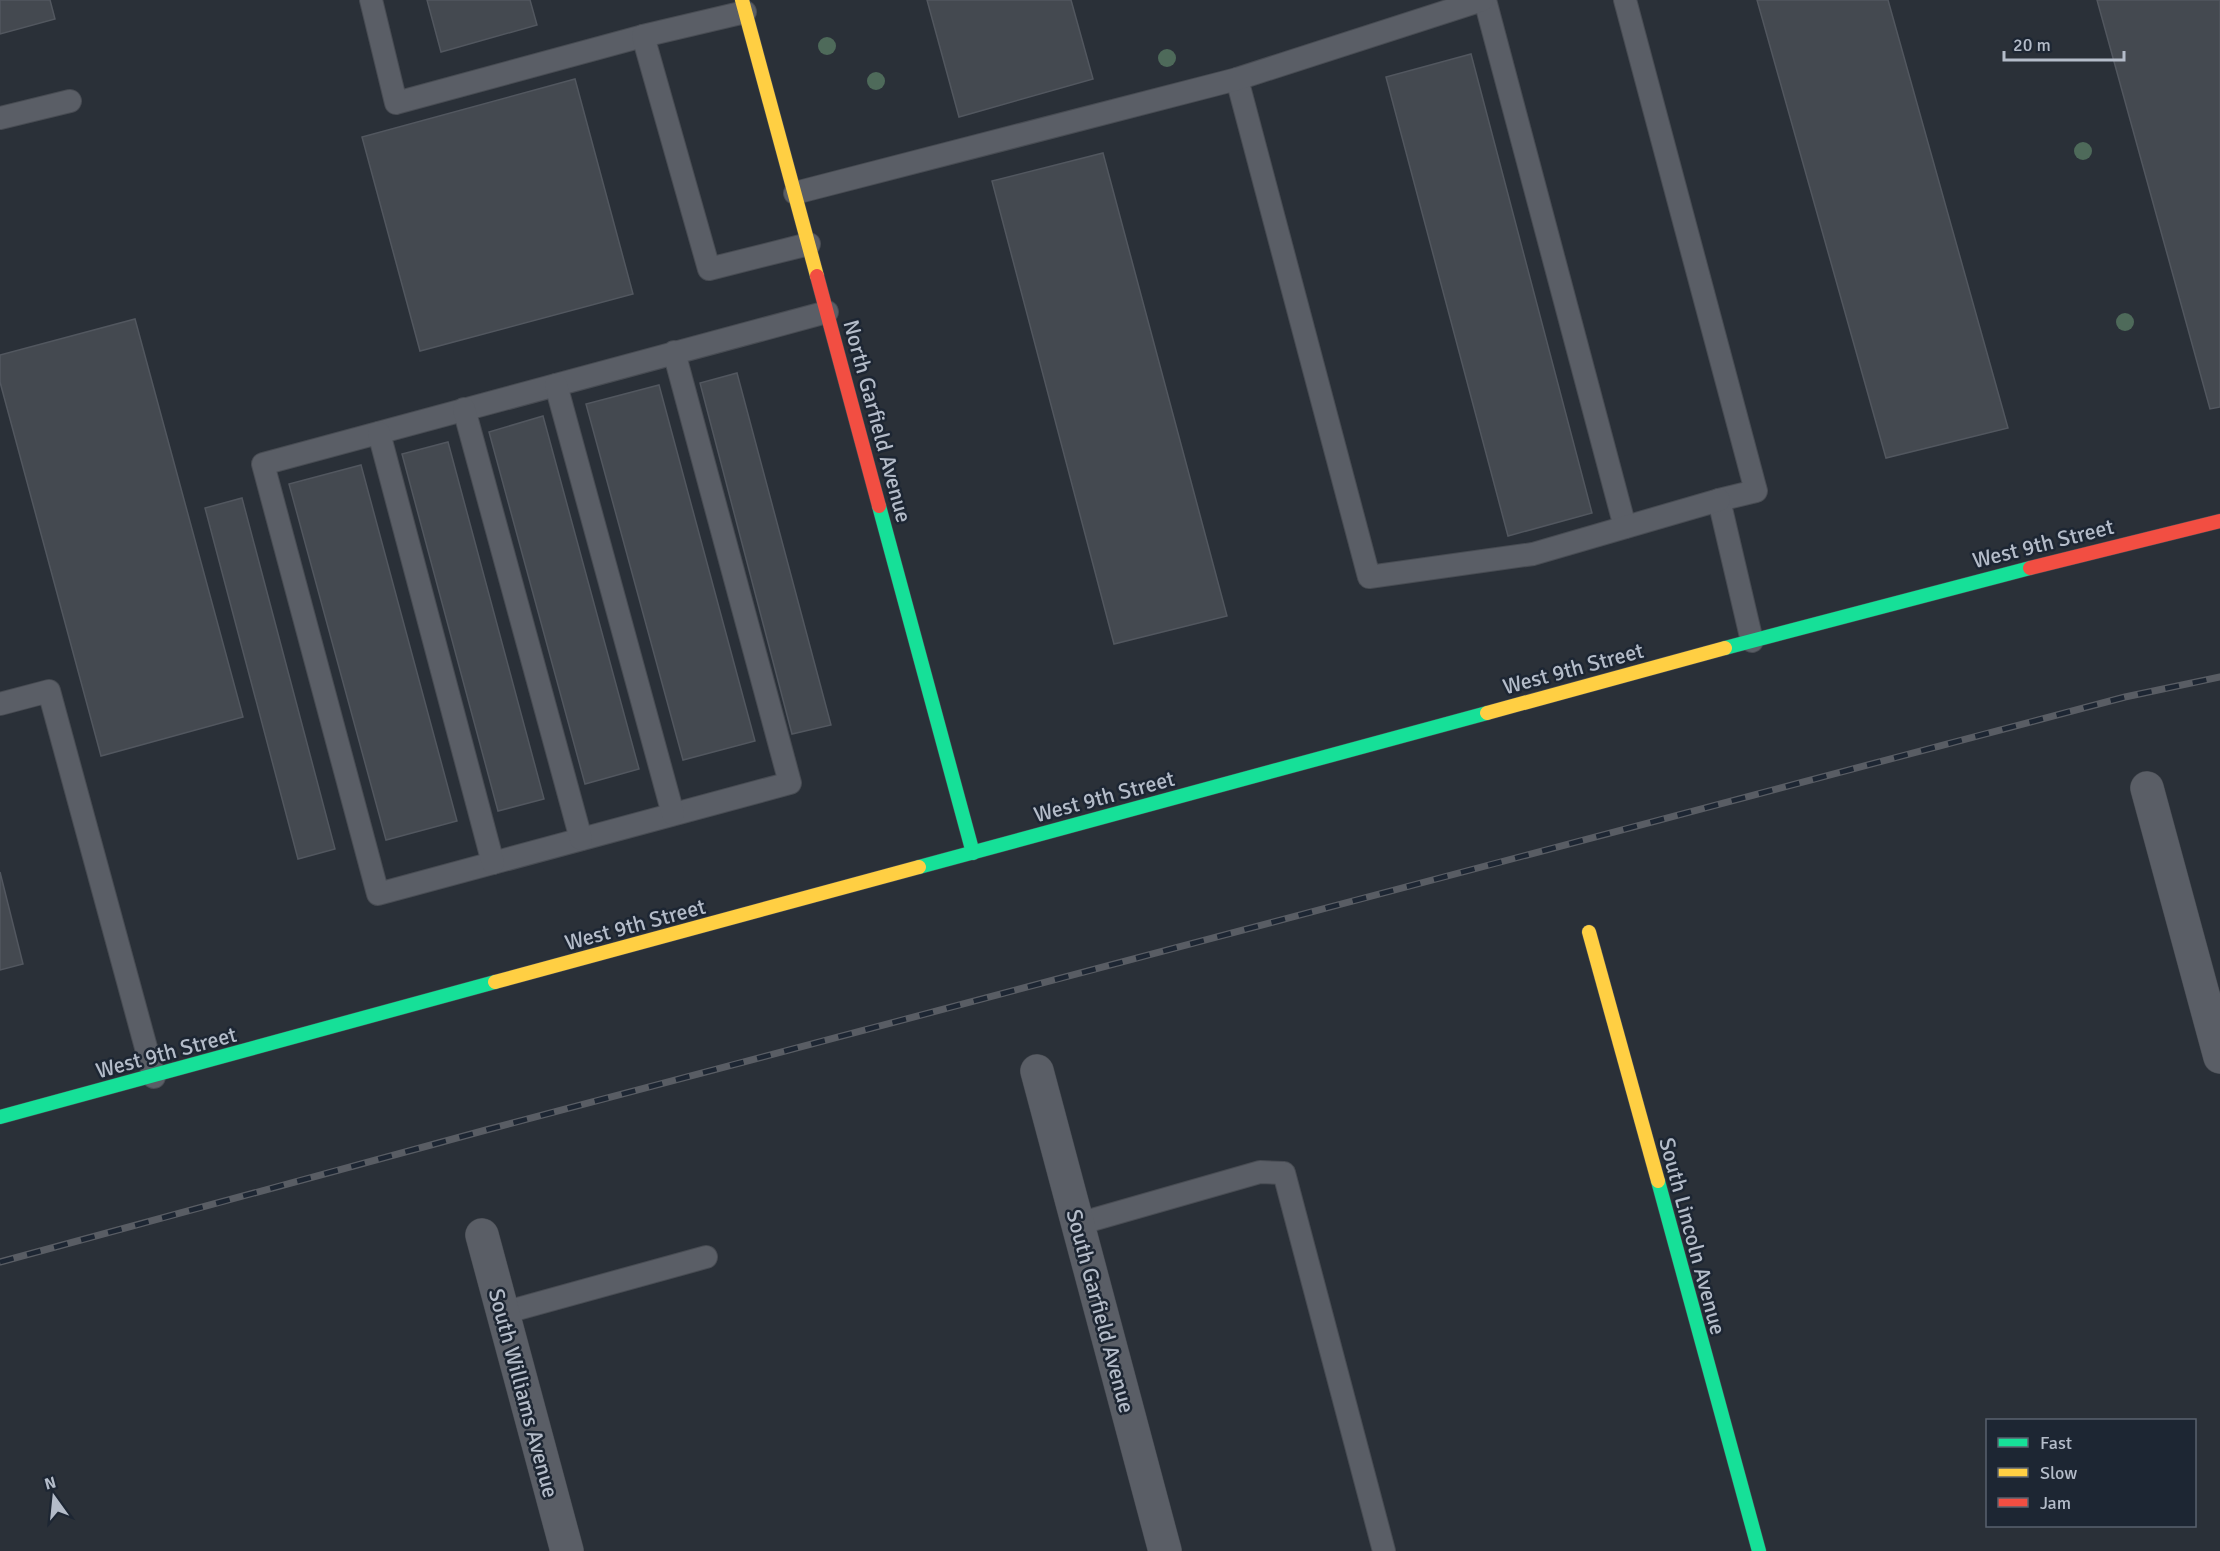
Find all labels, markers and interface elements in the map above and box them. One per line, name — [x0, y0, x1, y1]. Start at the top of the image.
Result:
scale bar — [2004, 24, 2124, 62]
text: 20 m — [2013, 34, 2051, 56]
street label: North Garfield Avenue — [837, 317, 918, 526]
street label: West 9th Street — [1970, 513, 2117, 574]
street label: West 9th Street — [1500, 637, 1647, 700]
street label: West 9th Street — [1031, 765, 1178, 828]
street label: West 9th Street — [562, 893, 709, 956]
street label: West 9th Street — [93, 1021, 240, 1084]
street label: South Lincoln Avenue — [1653, 1135, 1732, 1338]
street label: South Garfield Avenue — [1060, 1206, 1141, 1416]
street label: South Williams Avenue — [483, 1286, 564, 1501]
legend — [1986, 1419, 2196, 1527]
text: Fast — [2040, 1432, 2072, 1454]
text: Slow — [2040, 1462, 2077, 1484]
north arrow — [24, 1467, 84, 1527]
text: N — [42, 1472, 58, 1495]
text: Jam — [2040, 1492, 2071, 1514]

